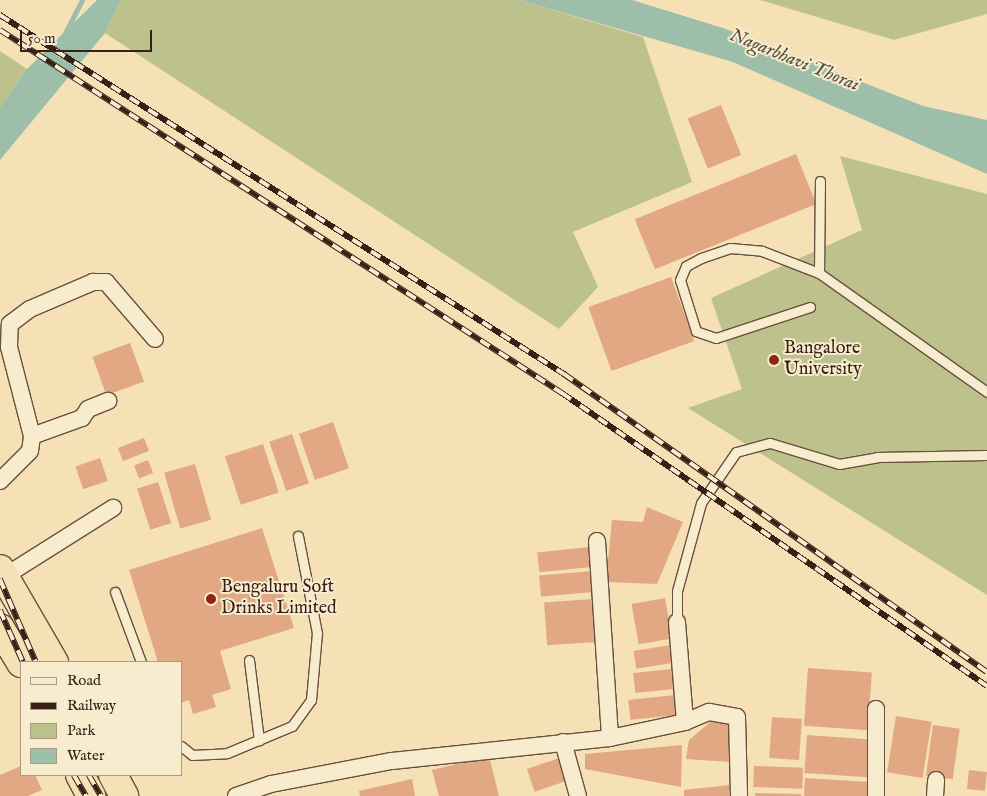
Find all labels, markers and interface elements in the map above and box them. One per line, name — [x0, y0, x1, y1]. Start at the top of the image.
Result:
scale bar — [22, 20, 155, 52]
water label: Nagarbhavi Thorai — [726, 25, 862, 97]
text: 50 m — [28, 29, 56, 48]
place label: Bangalore University — [784, 339, 862, 382]
marker: Bangalore University — [768, 354, 780, 366]
place label: Bengaluru Soft Drinks Limited — [221, 578, 337, 620]
marker: Bengaluru Soft Drinks Limited — [205, 593, 217, 605]
legend — [20, 661, 182, 776]
text: Road — [67, 671, 101, 690]
text: Railway — [67, 696, 116, 715]
text: Park — [67, 721, 96, 740]
text: Water — [67, 746, 104, 765]

